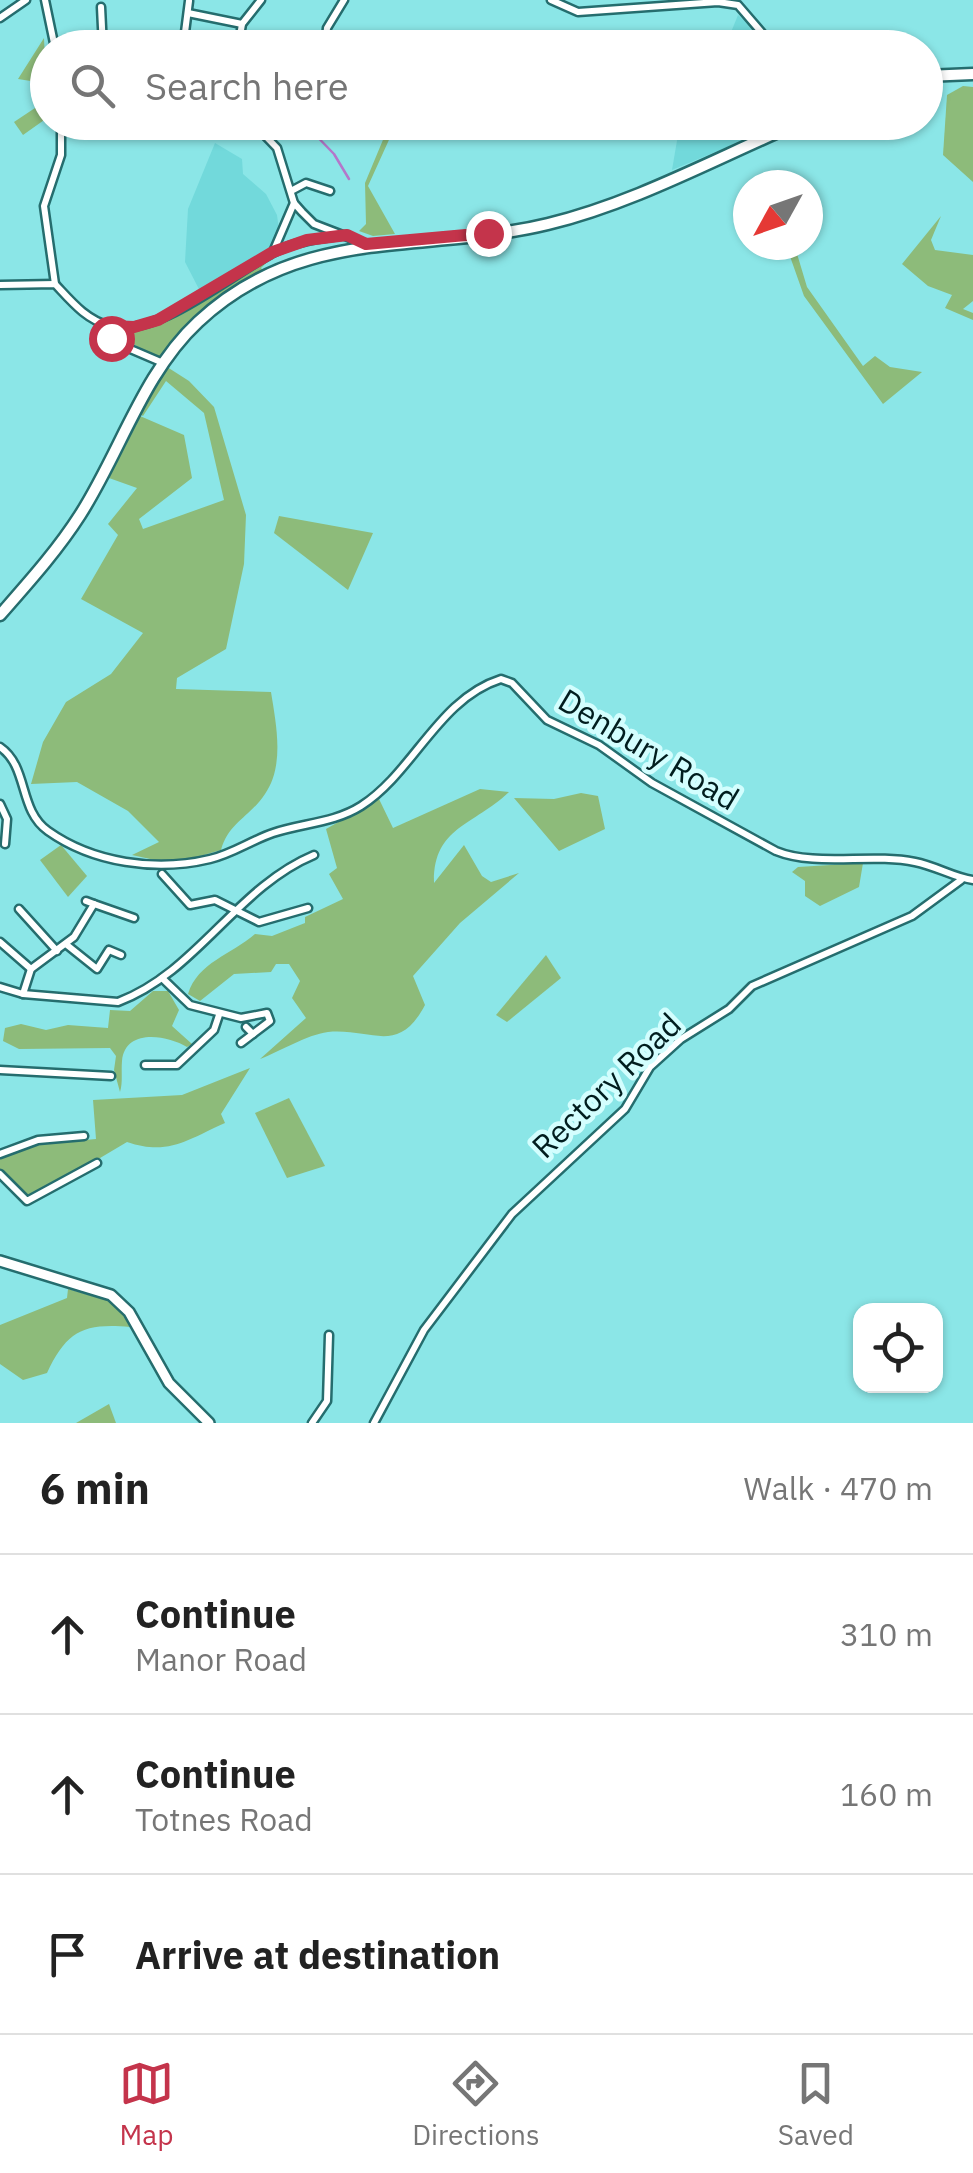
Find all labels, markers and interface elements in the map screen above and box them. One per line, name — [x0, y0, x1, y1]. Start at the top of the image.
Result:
search box — [30, 30, 943, 140]
icon: search — [65, 58, 120, 113]
text: Search here — [145, 61, 349, 110]
north arrow — [733, 170, 823, 260]
route end — [466, 211, 512, 257]
route start — [89, 316, 135, 362]
street label: Denbury Road — [551, 679, 747, 819]
street label: Rectory Road — [522, 1003, 690, 1167]
map controls — [853, 1303, 943, 1393]
button: locate — [853, 1303, 943, 1393]
text: 6 min — [40, 1461, 150, 1516]
text: Walk · 470 m — [744, 1467, 933, 1509]
text: Continue — [135, 1589, 296, 1638]
icon: ahead — [40, 1607, 95, 1662]
text: 310 m — [840, 1613, 933, 1655]
text: Manor Road — [135, 1638, 307, 1680]
text: Continue — [135, 1749, 296, 1798]
icon: ahead — [40, 1767, 95, 1822]
text: 160 m — [840, 1773, 933, 1815]
text: Totnes Road — [135, 1798, 313, 1840]
icon: arrive — [40, 1927, 95, 1982]
text: Arrive at destination — [135, 1930, 500, 1979]
tab: Map — [119, 2056, 174, 2153]
tab: Directions — [412, 2056, 540, 2153]
tab: Saved — [778, 2056, 854, 2153]

